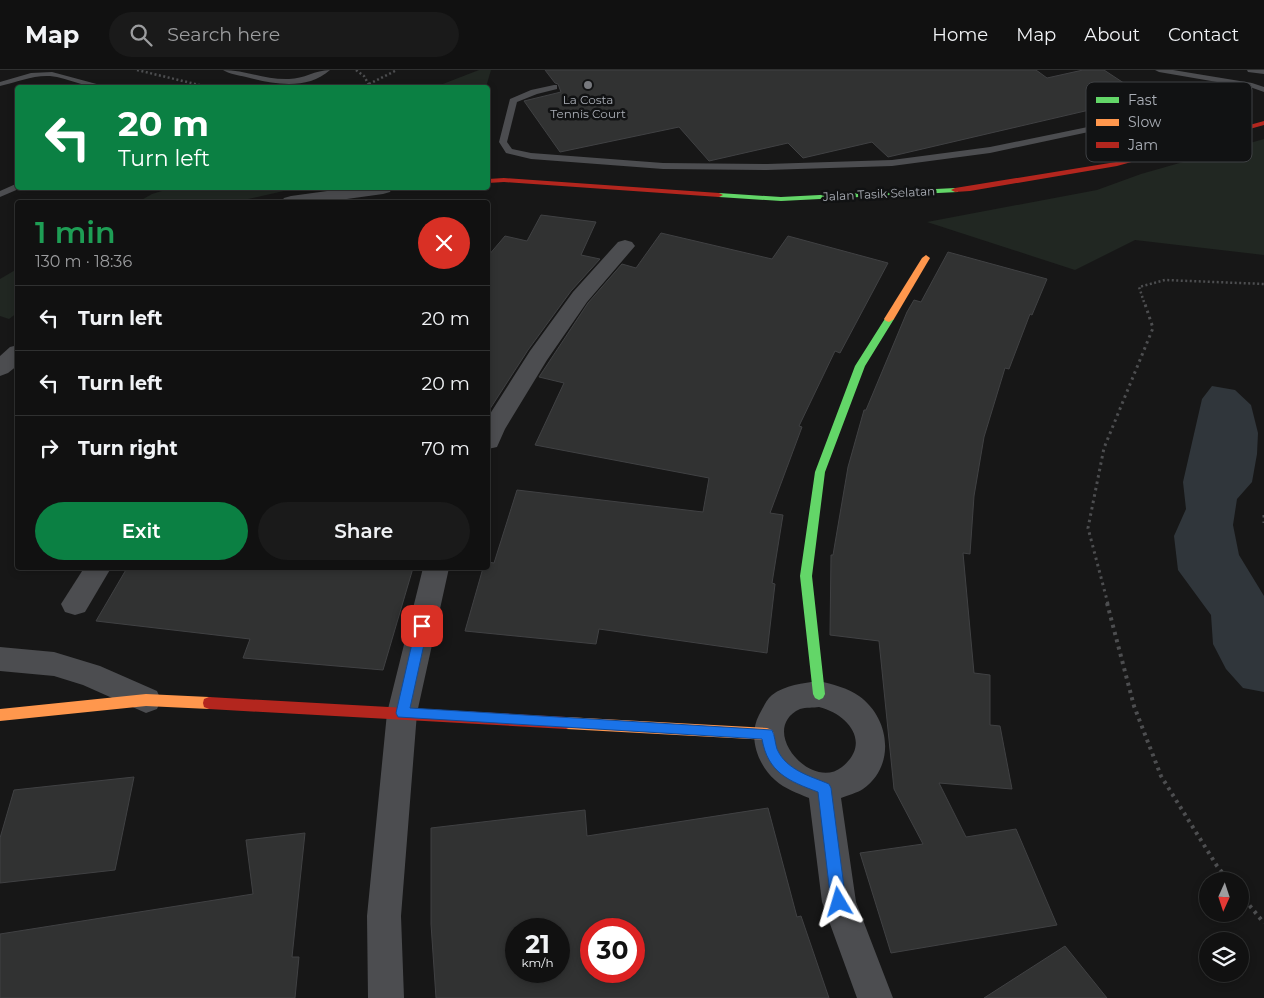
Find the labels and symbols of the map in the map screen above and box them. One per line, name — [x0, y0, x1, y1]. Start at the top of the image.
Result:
marker: La Costa Tennis Court — [582, 79, 594, 91]
legend — [1086, 82, 1252, 162]
text: Fast — [1128, 91, 1158, 109]
place label: La Costa Tennis Court — [550, 92, 626, 121]
text: Slow — [1128, 113, 1162, 131]
text: Jam — [1127, 136, 1158, 154]
street label: Jalan Tasik Selatan — [821, 183, 936, 204]
pin — [401, 605, 443, 647]
north arrow — [1199, 872, 1249, 922]
position arrow — [812, 875, 864, 927]
speed limit sign: 30 — [580, 918, 645, 983]

